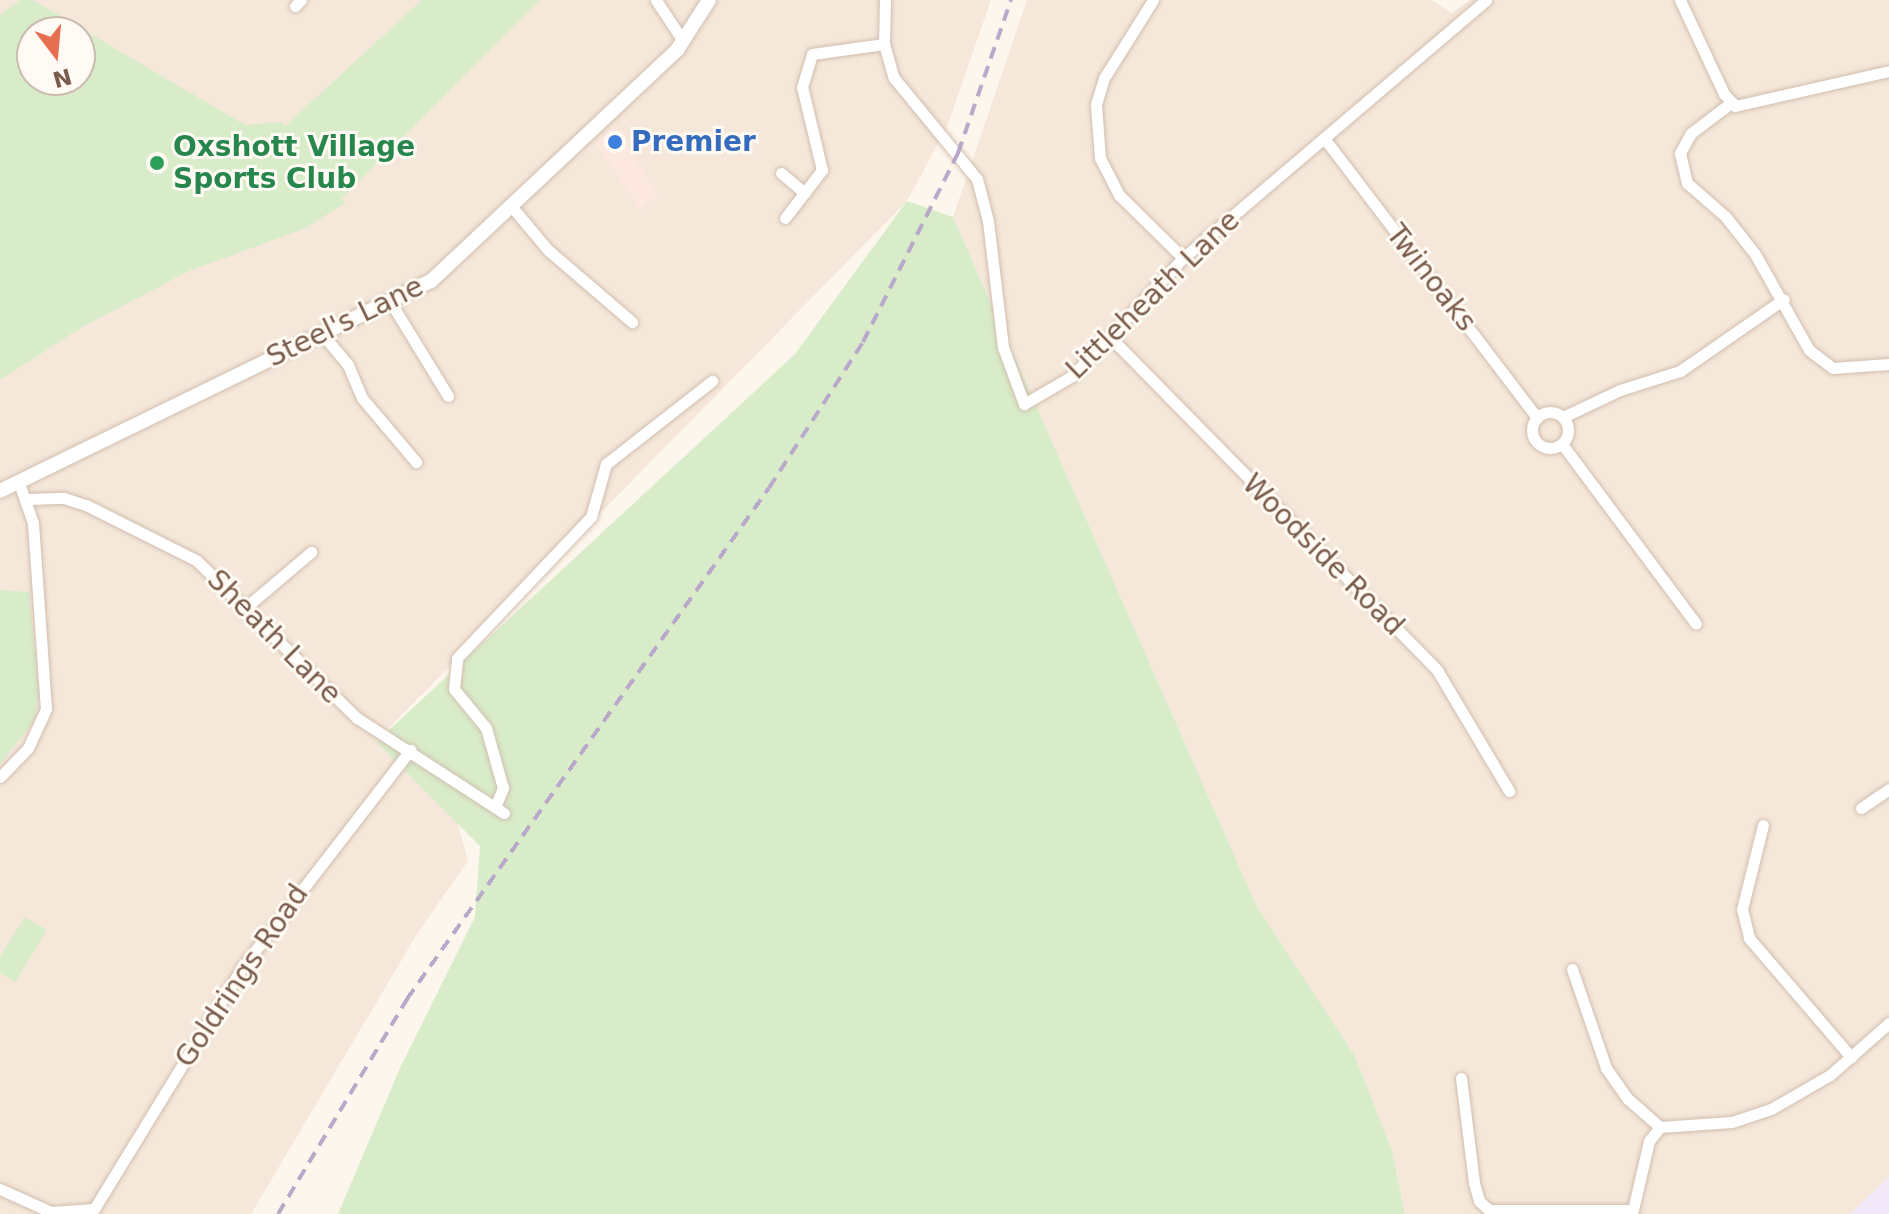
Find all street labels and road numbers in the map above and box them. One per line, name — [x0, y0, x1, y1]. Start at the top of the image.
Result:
street label: Littleheath Lane — [1059, 204, 1247, 386]
street label: Twinoaks — [1379, 218, 1483, 338]
street label: Steel's Lane — [261, 270, 429, 374]
street label: Woodside Road — [1235, 467, 1411, 643]
street label: Sheath Lane — [200, 563, 348, 711]
street label: Goldrings Road — [169, 878, 315, 1074]

